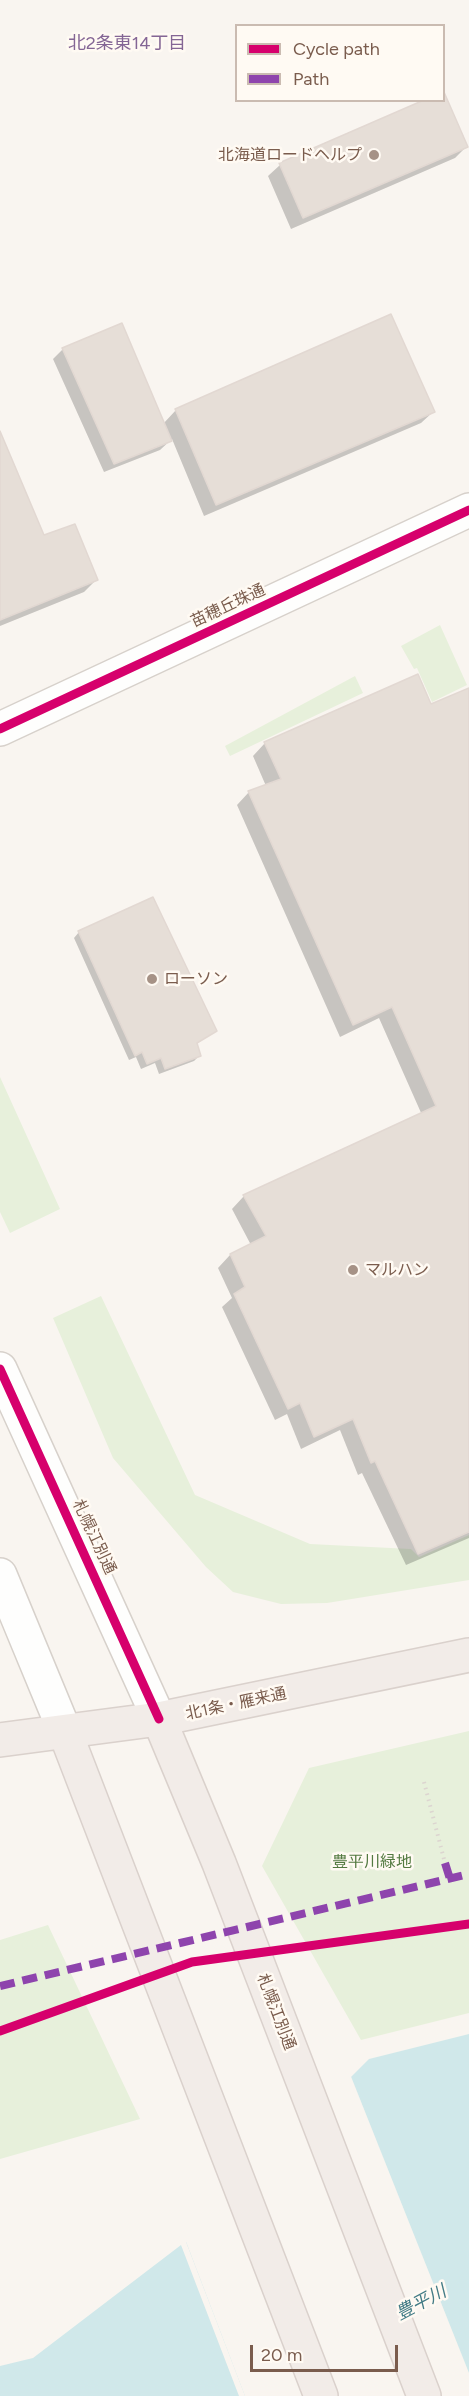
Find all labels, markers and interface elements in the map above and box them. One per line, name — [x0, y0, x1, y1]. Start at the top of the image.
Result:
legend — [235, 24, 445, 102]
district label: 北2条東14丁目 — [68, 33, 186, 55]
text: Cycle path — [293, 38, 380, 60]
text: Path — [293, 68, 329, 90]
place label: 北海道ロードヘルプ — [218, 145, 362, 165]
marker: 北海道ロードヘルプ — [367, 148, 381, 162]
street label: 苗穂丘珠通 — [188, 580, 268, 632]
place label: ローソン — [164, 969, 228, 989]
marker: ローソン — [145, 972, 159, 986]
place label: マルハン — [365, 1260, 429, 1280]
marker: マルハン — [346, 1263, 360, 1277]
street label: 札幌江別通 — [68, 1497, 120, 1577]
street label: 北1条・雁来通 — [184, 1684, 288, 1724]
park label: 豊平川緑地 — [332, 1852, 412, 1872]
street label: 札幌江別通 — [253, 1971, 299, 2053]
water label: 豊平川 — [392, 2281, 450, 2325]
scale bar — [253, 2333, 402, 2371]
text: 20 m — [261, 2344, 302, 2366]

